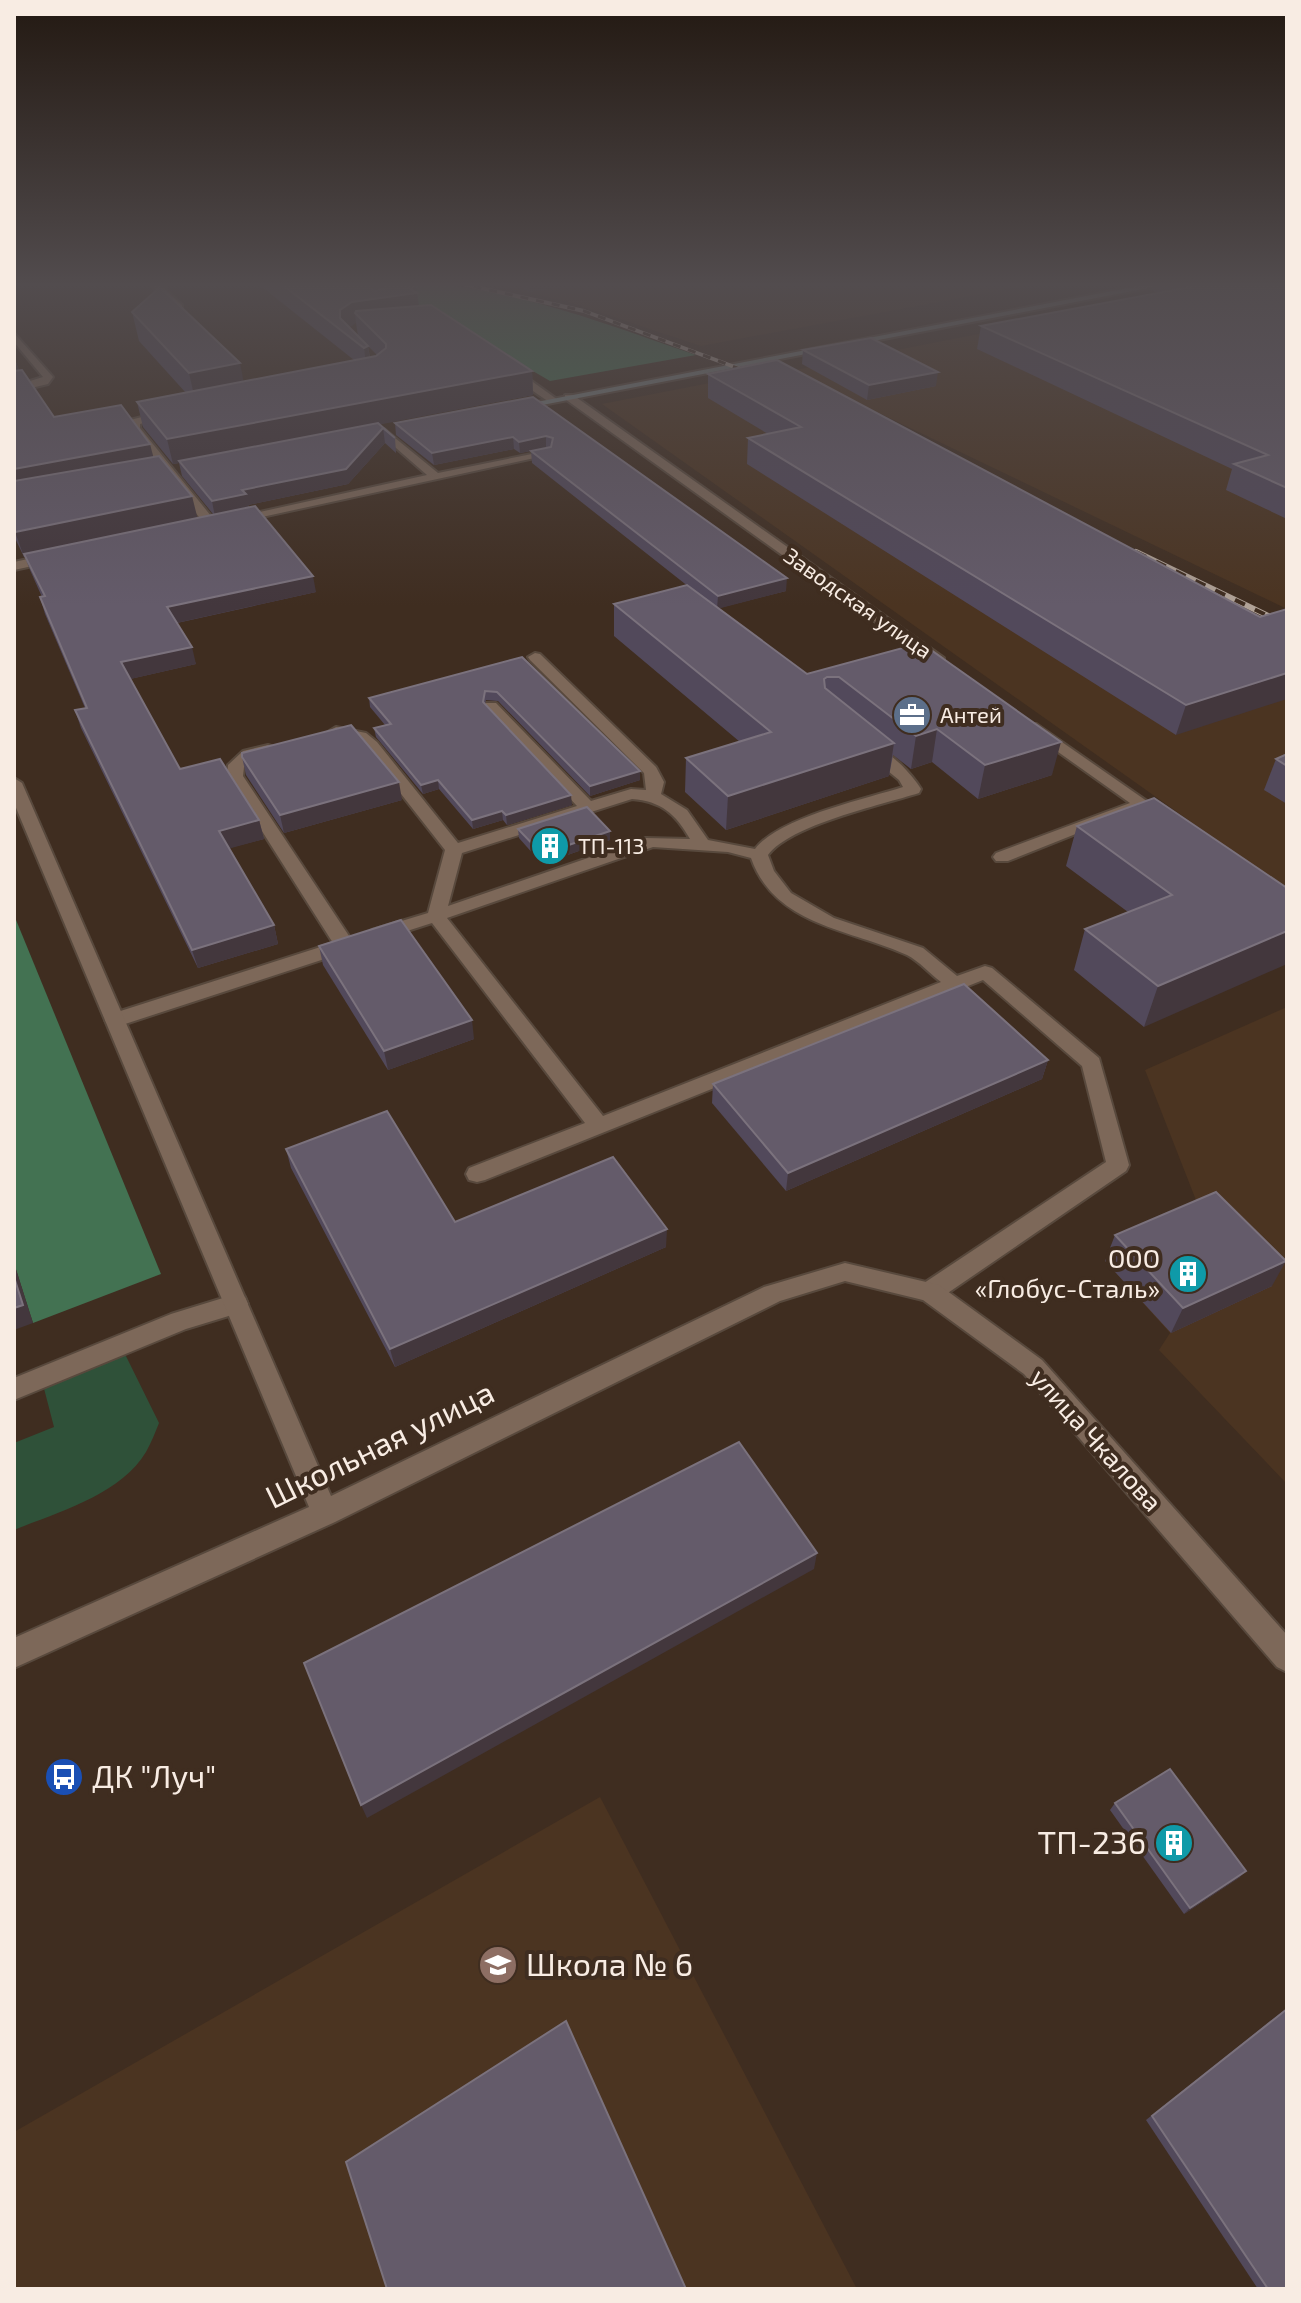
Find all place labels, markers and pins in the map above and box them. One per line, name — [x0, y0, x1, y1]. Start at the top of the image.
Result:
office icon: Антей — [891, 694, 933, 736]
place label: Антей — [940, 701, 1002, 727]
building icon: ТП-113 — [529, 825, 571, 867]
place label: ТП-113 — [578, 832, 644, 858]
place label: ООО «Глобус-Сталь» — [975, 1242, 1160, 1304]
building icon: ООО «Глобус-Сталь» — [1167, 1253, 1209, 1295]
bus stop icon: ДК "Луч" — [43, 1756, 85, 1798]
place label: ДК "Луч" — [92, 1756, 216, 1795]
place label: ТП-236 — [1038, 1822, 1146, 1860]
building icon: ТП-236 — [1153, 1822, 1195, 1864]
school or university icon: Школа № 6 — [477, 1944, 519, 1986]
place label: Школа № 6 — [526, 1944, 693, 1982]

